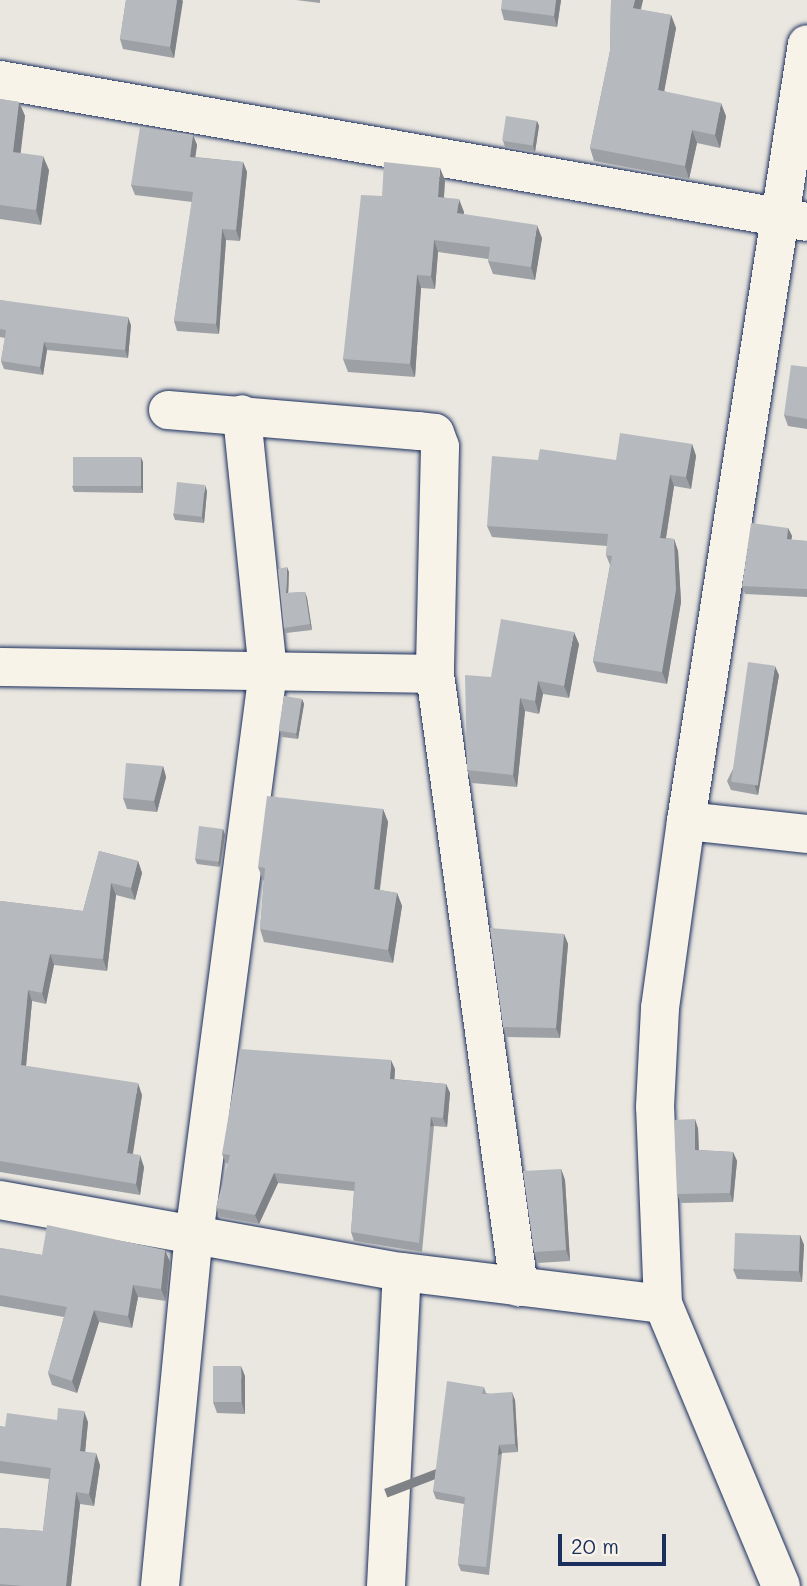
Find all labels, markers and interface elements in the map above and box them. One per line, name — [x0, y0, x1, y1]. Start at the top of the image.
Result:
scale bar — [562, 1520, 670, 1564]
text: 20 m — [571, 1532, 619, 1559]

